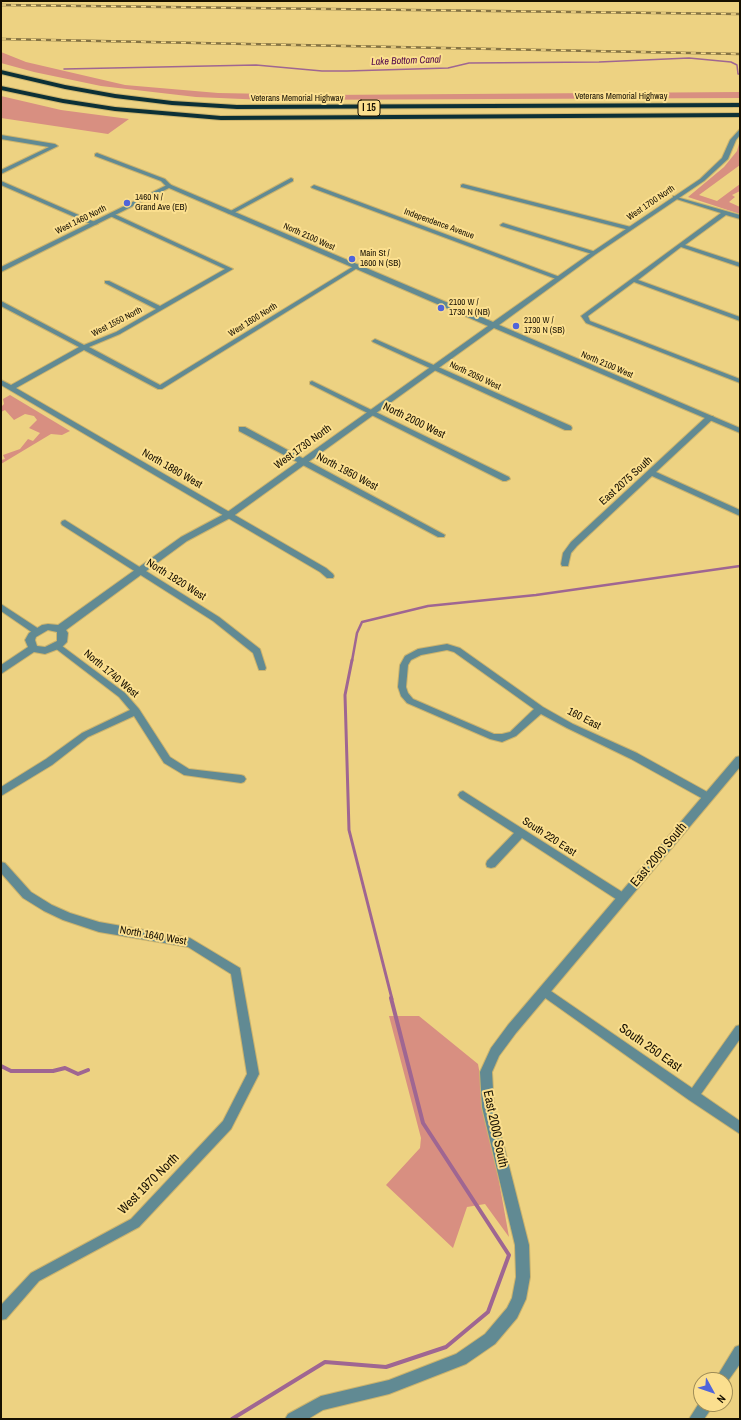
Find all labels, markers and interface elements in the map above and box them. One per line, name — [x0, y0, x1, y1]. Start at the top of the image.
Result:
water label: Lake Bottom Canal — [371, 54, 441, 68]
street label: Veterans Memorial Highway — [575, 92, 667, 102]
street label: Veterans Memorial Highway — [251, 94, 343, 104]
road number: I 15 — [358, 100, 380, 116]
street label: West 1700 North — [625, 183, 677, 223]
place label: 1460 N / Grand Ave (EB) — [135, 193, 187, 214]
marker: 1460 N / Grand Ave (EB) — [122, 198, 132, 208]
street label: West 1460 North — [54, 203, 108, 237]
street label: Independence Avenue — [403, 206, 475, 242]
street label: North 2100 West — [282, 221, 336, 253]
place label: Main St / 1600 N (SB) — [360, 249, 401, 270]
marker: Main St / 1600 N (SB) — [347, 254, 357, 264]
place label: 2100 W / 1730 N (NB) — [449, 298, 490, 319]
street label: West 1600 North — [227, 301, 279, 339]
marker: 2100 W / 1730 N (NB) — [436, 303, 446, 313]
street label: West 1550 North — [90, 305, 144, 339]
place label: 2100 W / 1730 N (SB) — [524, 316, 565, 337]
marker: 2100 W / 1730 N (SB) — [511, 321, 521, 331]
street label: North 2100 West — [579, 349, 635, 381]
street label: North 2050 West — [448, 359, 502, 393]
street label: North 2000 West — [381, 400, 447, 442]
street label: West 1730 North — [272, 422, 334, 472]
street label: North 1880 West — [139, 446, 205, 492]
street label: North 1950 West — [314, 450, 380, 494]
street label: East 2075 South — [597, 454, 655, 508]
street label: North 1820 West — [144, 557, 208, 603]
street label: North 1740 West — [81, 647, 141, 701]
street label: 160 East — [565, 705, 603, 733]
street label: South 220 East — [520, 815, 578, 859]
street label: East 2000 South — [628, 820, 690, 890]
street label: North 1640 West — [119, 924, 187, 948]
street label: South 250 East — [616, 1021, 684, 1075]
street label: East 2000 South — [479, 1089, 511, 1169]
street label: West 1970 North — [115, 1150, 183, 1218]
north arrow — [693, 1372, 733, 1412]
text: N — [714, 1392, 729, 1406]

